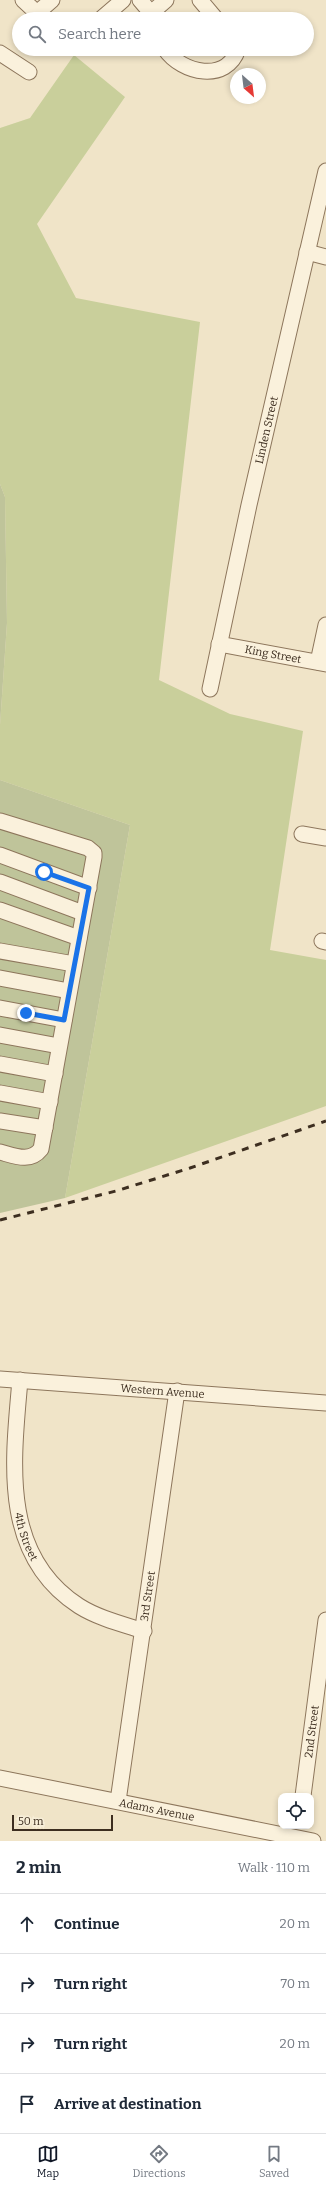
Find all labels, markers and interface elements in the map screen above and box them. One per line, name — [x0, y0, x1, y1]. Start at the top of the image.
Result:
search box — [12, 12, 314, 56]
icon: search — [26, 23, 48, 45]
text: Search here — [58, 25, 141, 43]
north arrow — [230, 68, 266, 104]
street label: Linden Street — [252, 395, 280, 465]
street label: King Street — [244, 642, 302, 666]
route start — [35, 863, 53, 881]
route end — [17, 1004, 35, 1022]
street label: Western Avenue — [120, 1381, 205, 1401]
street label: 4th Street — [12, 1511, 41, 1563]
street label: 3rd Street — [137, 1570, 158, 1622]
street label: 2nd Street — [302, 1705, 321, 1759]
map controls — [278, 1793, 314, 1829]
button: locate — [278, 1793, 314, 1829]
street label: Adams Avenue — [118, 1796, 196, 1824]
scale bar — [12, 1813, 113, 1832]
text: 50 m — [18, 1815, 44, 1828]
text: 2 min — [16, 1857, 61, 1878]
text: Walk · 110 m — [238, 1860, 310, 1875]
icon: ahead — [16, 1913, 38, 1935]
text: Continue — [54, 1915, 120, 1933]
text: 20 m — [280, 1916, 310, 1931]
icon: right — [16, 1973, 38, 1995]
text: Turn right — [54, 1975, 127, 1993]
text: 70 m — [280, 1976, 310, 1991]
icon: right — [16, 2033, 38, 2055]
text: Turn right — [54, 2035, 127, 2053]
text: 20 m — [280, 2036, 310, 2051]
icon: arrive — [16, 2093, 38, 2115]
text: Arrive at destination — [54, 2095, 201, 2113]
tab: Map — [37, 2143, 59, 2180]
tab: Directions — [133, 2143, 185, 2180]
tab: Saved — [259, 2143, 289, 2180]

